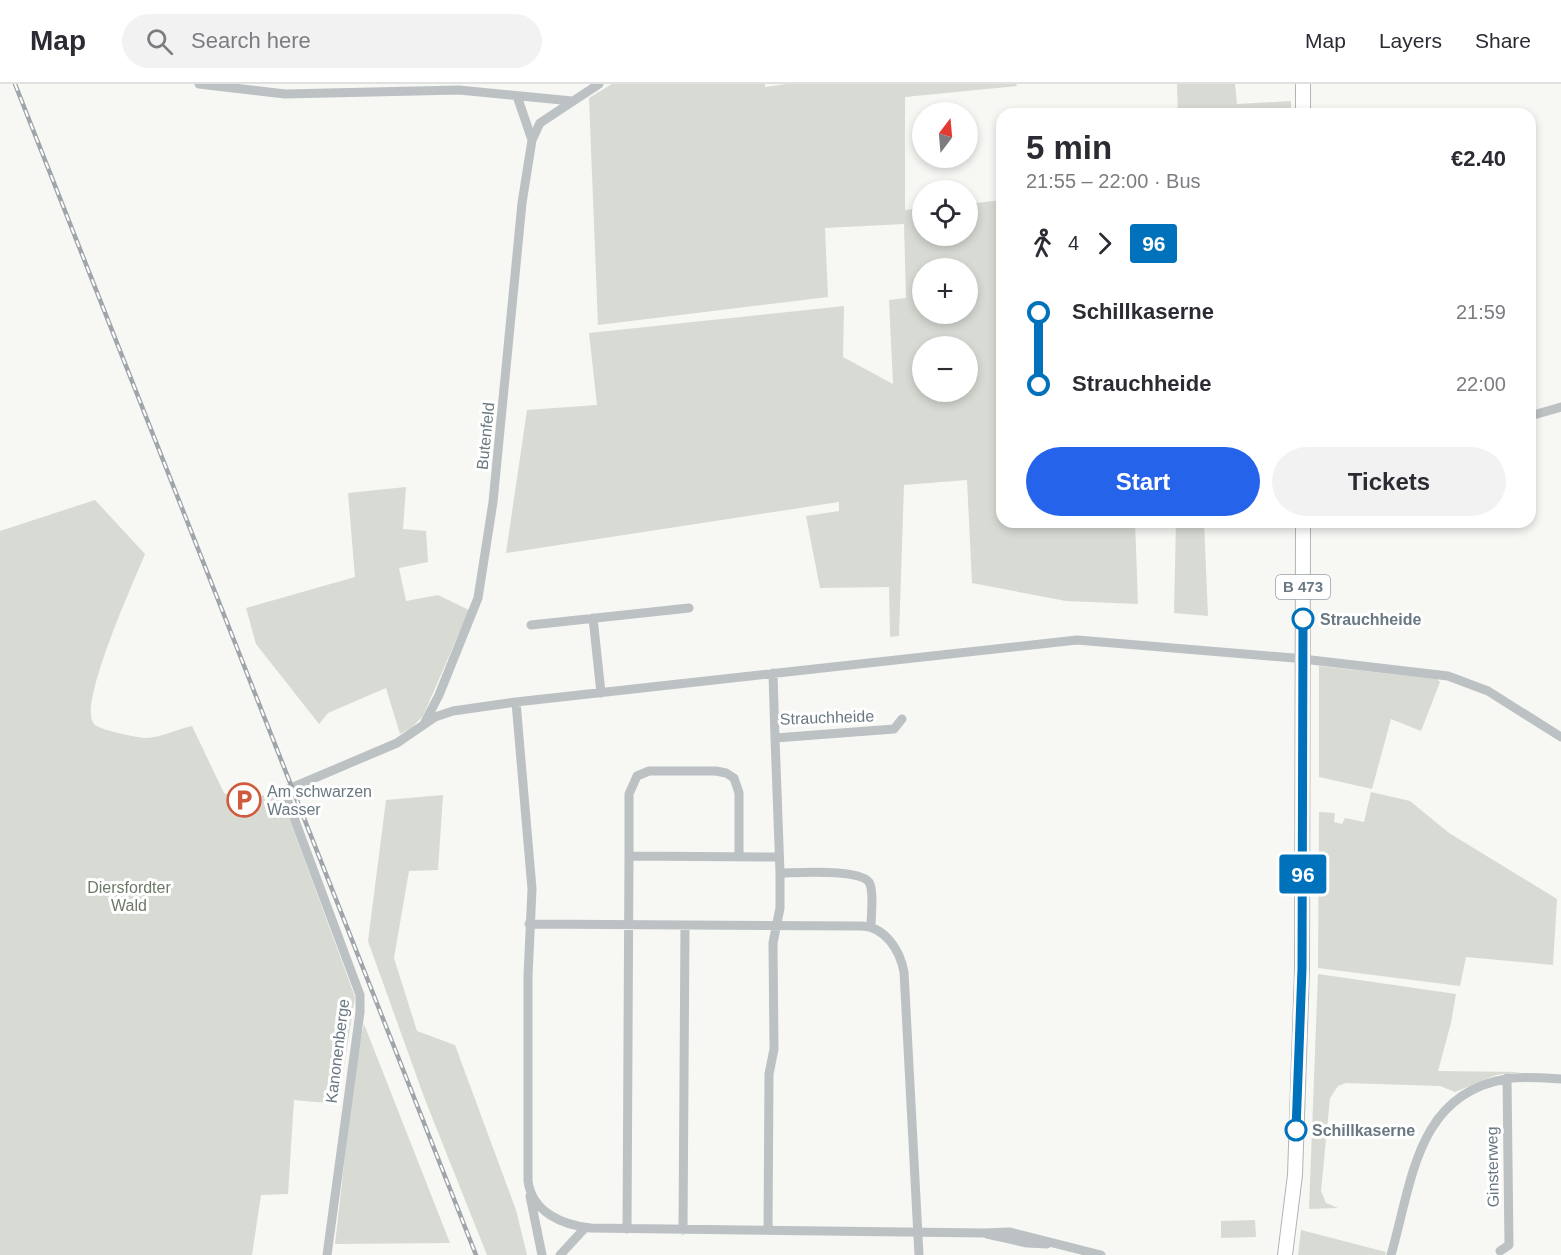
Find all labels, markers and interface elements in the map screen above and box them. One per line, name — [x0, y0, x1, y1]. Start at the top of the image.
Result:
search box — [122, 14, 542, 68]
text: Map — [30, 25, 86, 56]
icon: search — [143, 25, 176, 58]
text: Search here — [191, 28, 311, 53]
text: Map — [1305, 29, 1346, 52]
text: Layers — [1379, 29, 1442, 52]
text: Share — [1475, 29, 1531, 52]
north arrow — [912, 102, 978, 168]
map controls — [912, 102, 978, 402]
text: 5 min — [1026, 129, 1112, 166]
text: €2.40 — [1451, 146, 1506, 171]
text: 21:55 – 22:00 · Bus — [1026, 170, 1201, 192]
button: locate — [912, 180, 978, 246]
icon: walk — [1026, 227, 1059, 260]
icon: forward — [1088, 227, 1121, 260]
text: 4 — [1068, 232, 1079, 254]
text: 96 — [1142, 232, 1165, 255]
button: + — [912, 258, 978, 324]
text: Schillkaserne — [1072, 299, 1214, 324]
text: 21:59 — [1456, 301, 1506, 323]
button: − — [912, 336, 978, 402]
text: Strauchheide — [1072, 371, 1211, 396]
text: 22:00 — [1456, 373, 1506, 395]
street label: Butenfeld — [474, 402, 497, 471]
button: Start — [1026, 447, 1260, 516]
button: Tickets — [1272, 447, 1506, 516]
road number: B 473 — [1276, 575, 1330, 599]
marker: Strauchheide — [1292, 608, 1314, 630]
place label: Strauchheide — [1320, 611, 1421, 628]
street label: Strauchheide — [780, 707, 875, 728]
parking icon: Am schwarzen Wasser — [226, 782, 262, 818]
place label: Am schwarzen Wasser — [267, 783, 372, 818]
line badge: 96 — [1276, 854, 1330, 894]
text: 96 — [1291, 863, 1315, 886]
park label: Diersfordter Wald — [87, 879, 171, 914]
street label: Kanonenberge — [323, 998, 352, 1104]
marker: Schillkaserne — [1285, 1119, 1307, 1141]
place label: Schillkaserne — [1312, 1122, 1415, 1139]
street label: Ginsterweg — [1483, 1126, 1502, 1208]

